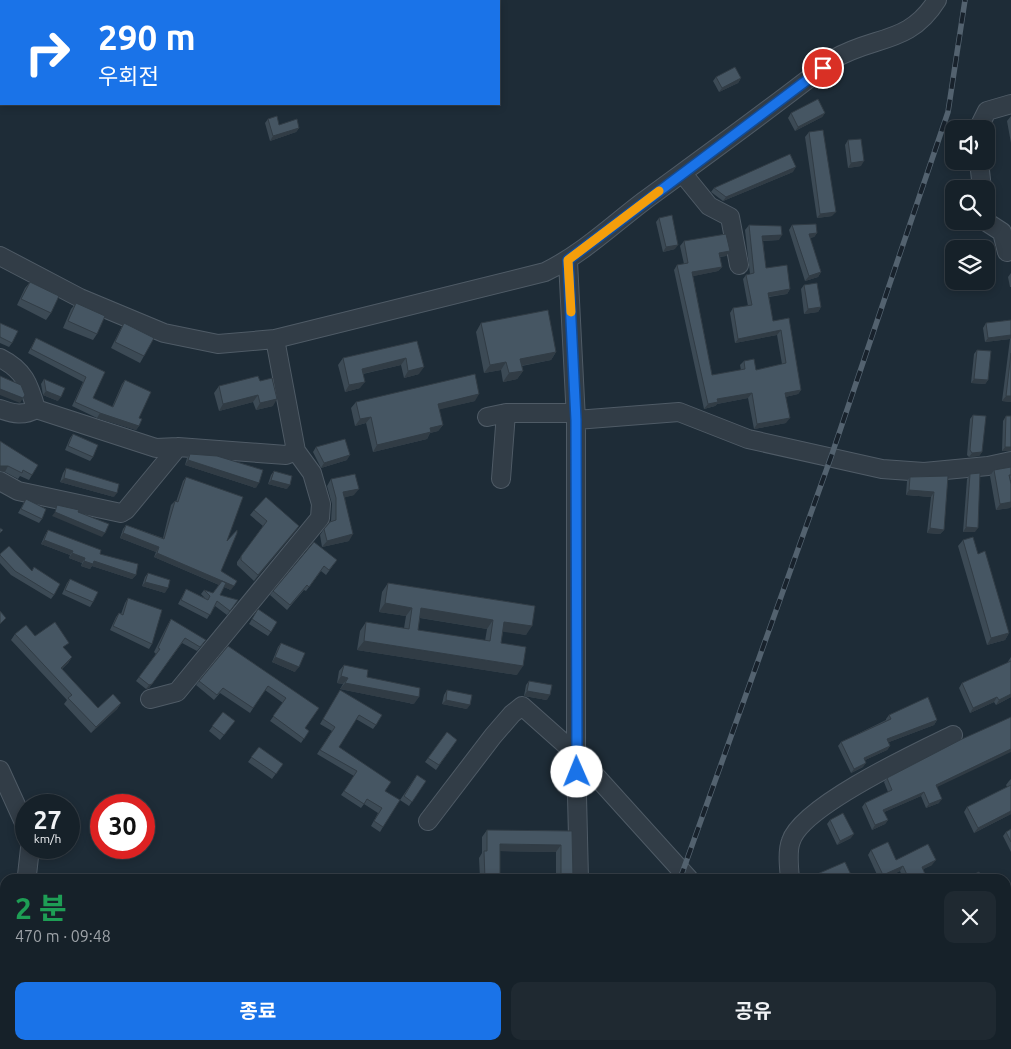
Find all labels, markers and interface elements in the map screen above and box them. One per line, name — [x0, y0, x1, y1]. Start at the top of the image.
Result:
text: 290 m — [98, 17, 196, 57]
icon: right — [15, 20, 80, 85]
pin — [802, 47, 844, 89]
icon: arrive — [809, 54, 837, 82]
text: 우회전 — [98, 63, 159, 88]
map controls — [945, 120, 995, 290]
button: sound — [945, 120, 995, 170]
button: search — [945, 180, 995, 230]
button: layers — [945, 240, 995, 290]
position arrow — [550, 745, 602, 797]
speed limit sign: 30 — [90, 794, 155, 859]
text: 27 — [33, 806, 62, 834]
text: km/h — [34, 832, 61, 845]
text: 2 분 — [15, 891, 67, 925]
button: close — [944, 891, 996, 943]
text: 470 m · 09:48 — [15, 927, 111, 945]
button: 종료 — [15, 982, 501, 1040]
button: 공유 — [511, 982, 996, 1040]

